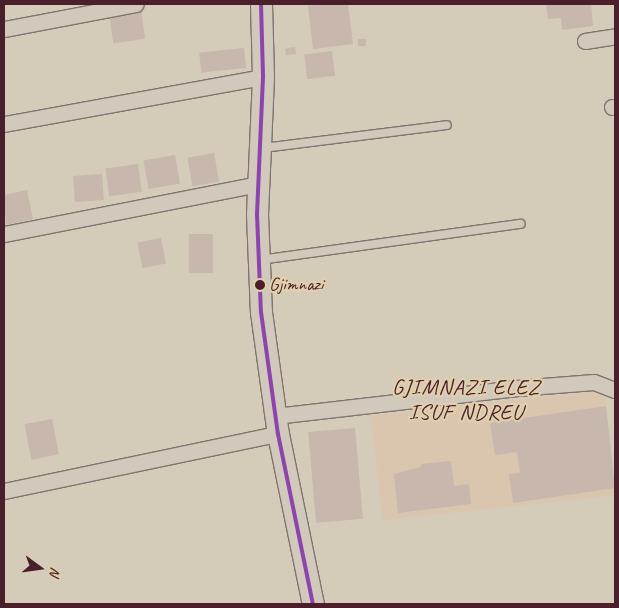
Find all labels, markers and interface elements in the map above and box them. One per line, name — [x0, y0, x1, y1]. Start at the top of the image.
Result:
place label: Gjimnazi — [269, 274, 323, 296]
marker: Gjimnazi — [255, 280, 265, 290]
district label: GJIMNAZI ELEZ ISUF NDREU — [390, 374, 542, 426]
north arrow — [15, 543, 65, 593]
text: N — [46, 565, 64, 578]

